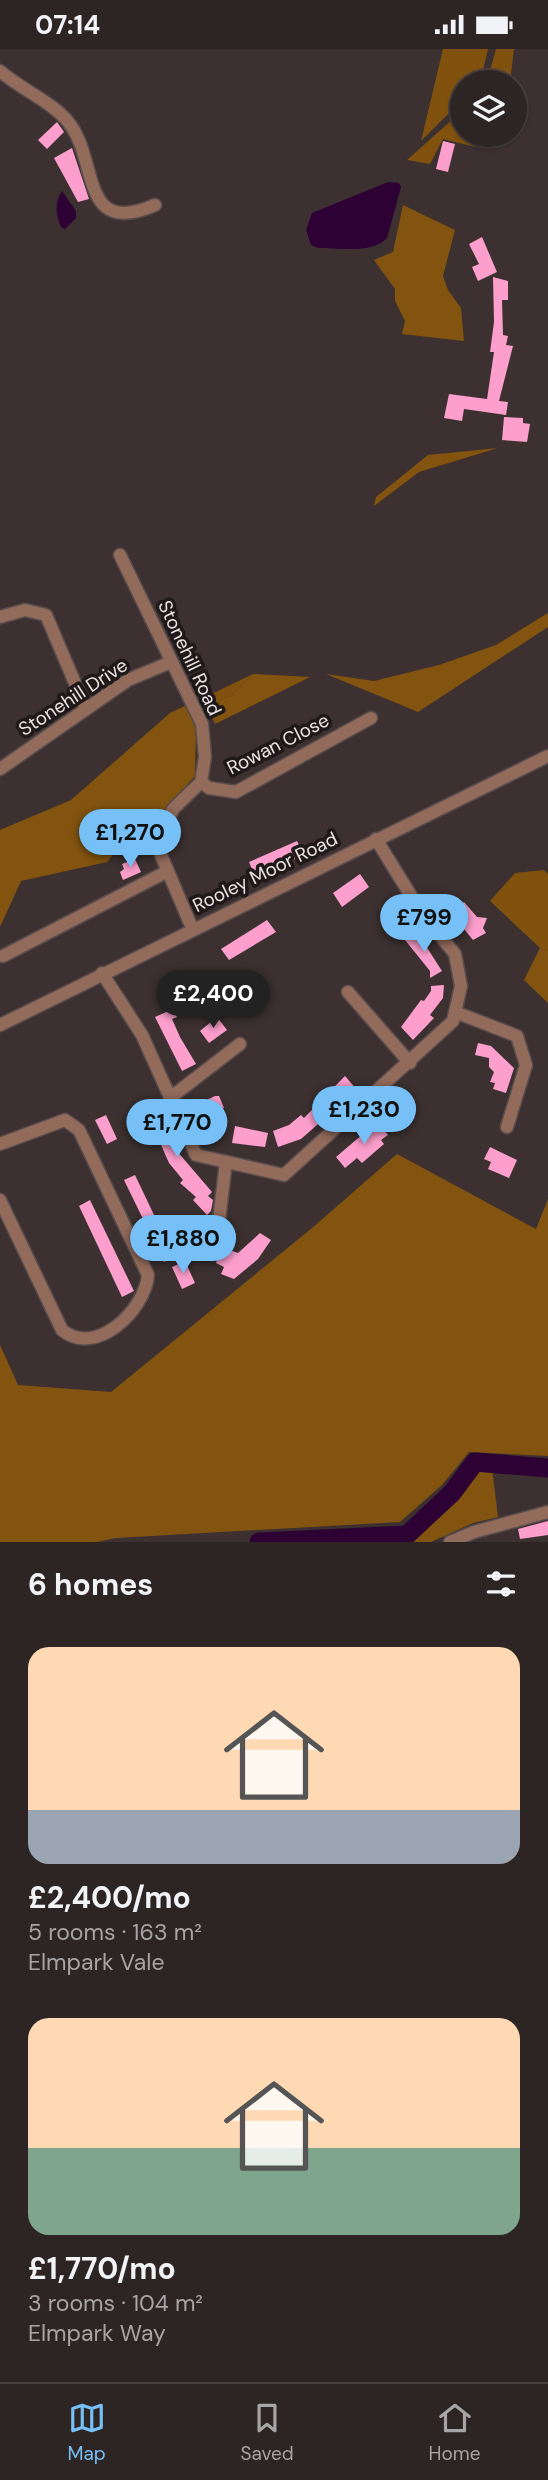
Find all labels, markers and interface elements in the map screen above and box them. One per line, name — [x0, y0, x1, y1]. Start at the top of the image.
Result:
text: 07:14 — [35, 8, 100, 42]
map controls — [450, 70, 527, 147]
button: layers — [450, 70, 527, 147]
street label: Stonehill Road — [152, 596, 228, 720]
street label: Stonehill Drive — [14, 652, 132, 742]
street label: Rowan Close — [223, 708, 333, 780]
pin: £1,270 — [73, 809, 187, 869]
text: £1,270 — [95, 817, 165, 847]
street label: Rooley Moor Road — [188, 826, 342, 918]
pin: £799 — [383, 895, 465, 954]
text: £799 — [396, 902, 452, 932]
pin: £2,400 — [156, 971, 270, 1030]
text: £2,400 — [173, 978, 253, 1008]
pin: £1,230 — [307, 1087, 421, 1146]
text: £1,230 — [328, 1094, 400, 1124]
pin: £1,770 — [120, 1099, 234, 1159]
text: £1,770 — [142, 1107, 212, 1137]
pin: £1,880 — [126, 1215, 240, 1275]
text: £1,880 — [146, 1223, 220, 1253]
text: 6 homes — [28, 1565, 153, 1604]
icon: filters — [482, 1565, 520, 1603]
icon: home — [211, 1692, 337, 1818]
text: £2,400/mo — [28, 1878, 191, 1917]
text: 5 rooms · 163 m² — [28, 1917, 202, 1947]
text: Elmpark Vale — [28, 1947, 165, 1977]
icon: home — [211, 2063, 337, 2189]
text: £1,770/mo — [28, 2249, 176, 2288]
text: 3 rooms · 104 m² — [28, 2288, 203, 2318]
text: Elmpark Way — [28, 2318, 166, 2348]
tab: Map — [67, 2399, 106, 2466]
tab: Saved — [241, 2399, 294, 2466]
tab: Home — [429, 2399, 481, 2466]

